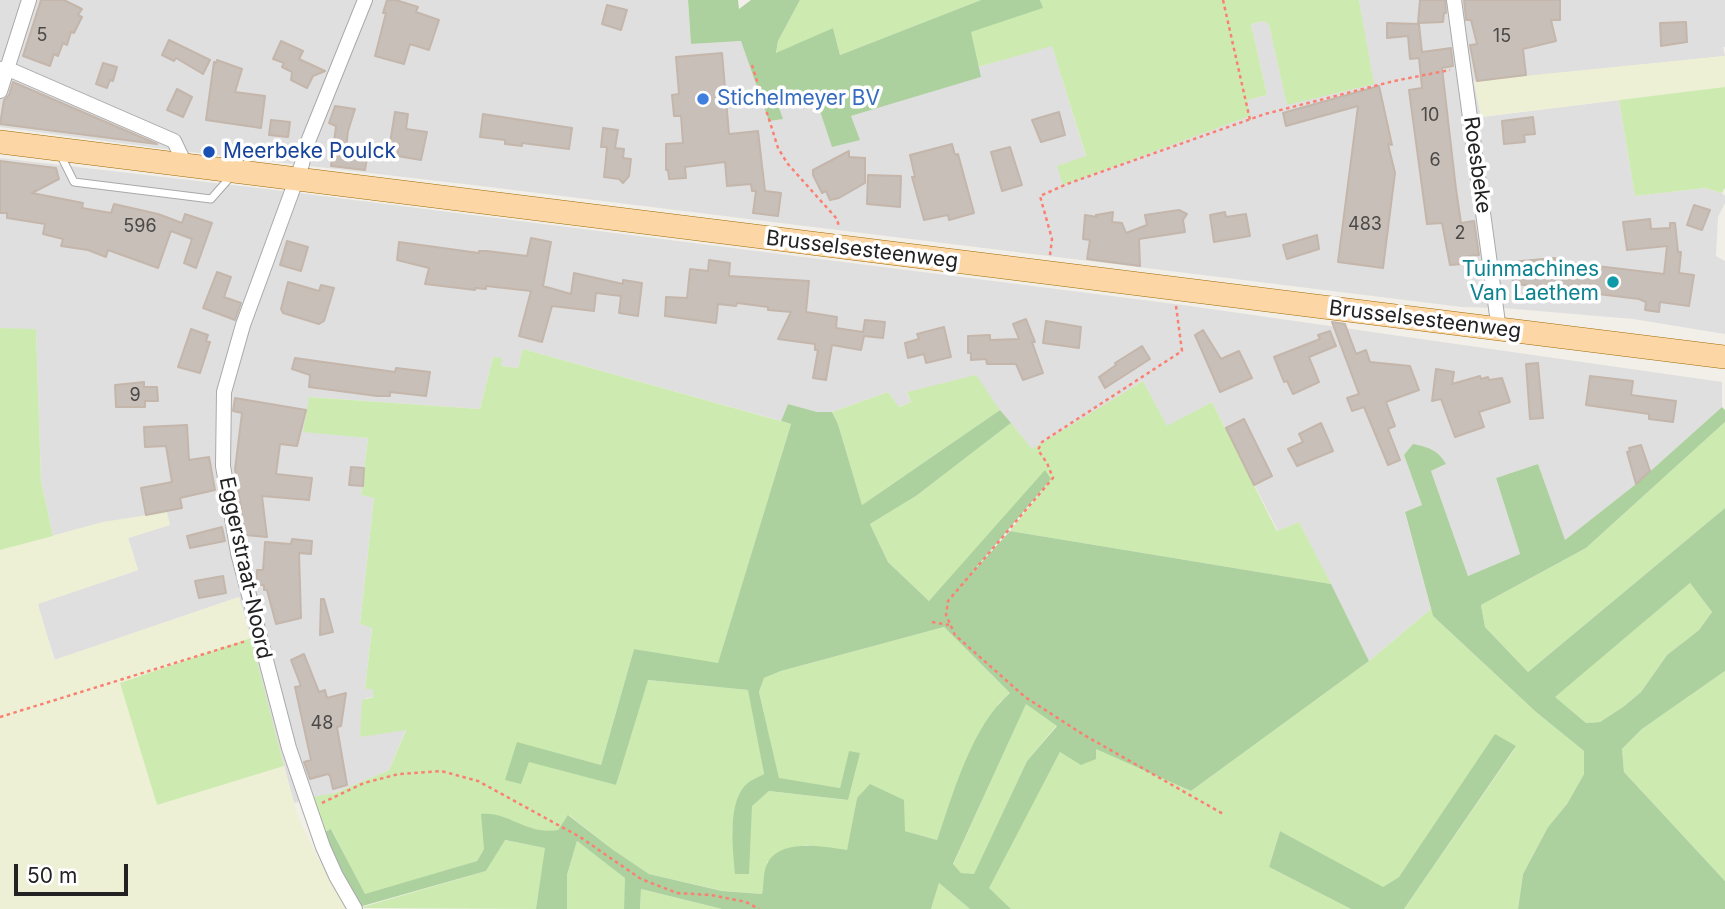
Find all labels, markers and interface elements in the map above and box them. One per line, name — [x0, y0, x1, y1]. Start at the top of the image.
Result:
house number: 5 — [37, 25, 47, 47]
house number: 15 — [1493, 26, 1511, 48]
place label: Stichelmeyer BV — [717, 86, 880, 112]
marker: Stichelmeyer BV — [695, 91, 711, 107]
house number: 10 — [1421, 105, 1439, 127]
street label: Roesbeke — [1458, 115, 1496, 215]
place label: Meerbeke Poulck — [223, 139, 396, 165]
marker: Meerbeke Poulck — [201, 144, 217, 160]
house number: 6 — [1429, 150, 1441, 172]
house number: 483 — [1348, 214, 1382, 236]
house number: 596 — [123, 216, 157, 238]
house number: 2 — [1455, 223, 1465, 245]
street label: Brusselsesteenweg — [764, 226, 960, 274]
place label: Tuinmachines Van Laethem — [1462, 257, 1599, 307]
marker: Tuinmachines Van Laethem — [1605, 274, 1621, 290]
street label: Brusselsesteenweg — [1327, 296, 1523, 344]
house number: 9 — [129, 385, 141, 407]
street label: Eggerstraat-Noord — [213, 475, 277, 661]
house number: 48 — [311, 713, 333, 735]
scale bar — [18, 850, 131, 894]
text: 50 m — [27, 863, 77, 888]

